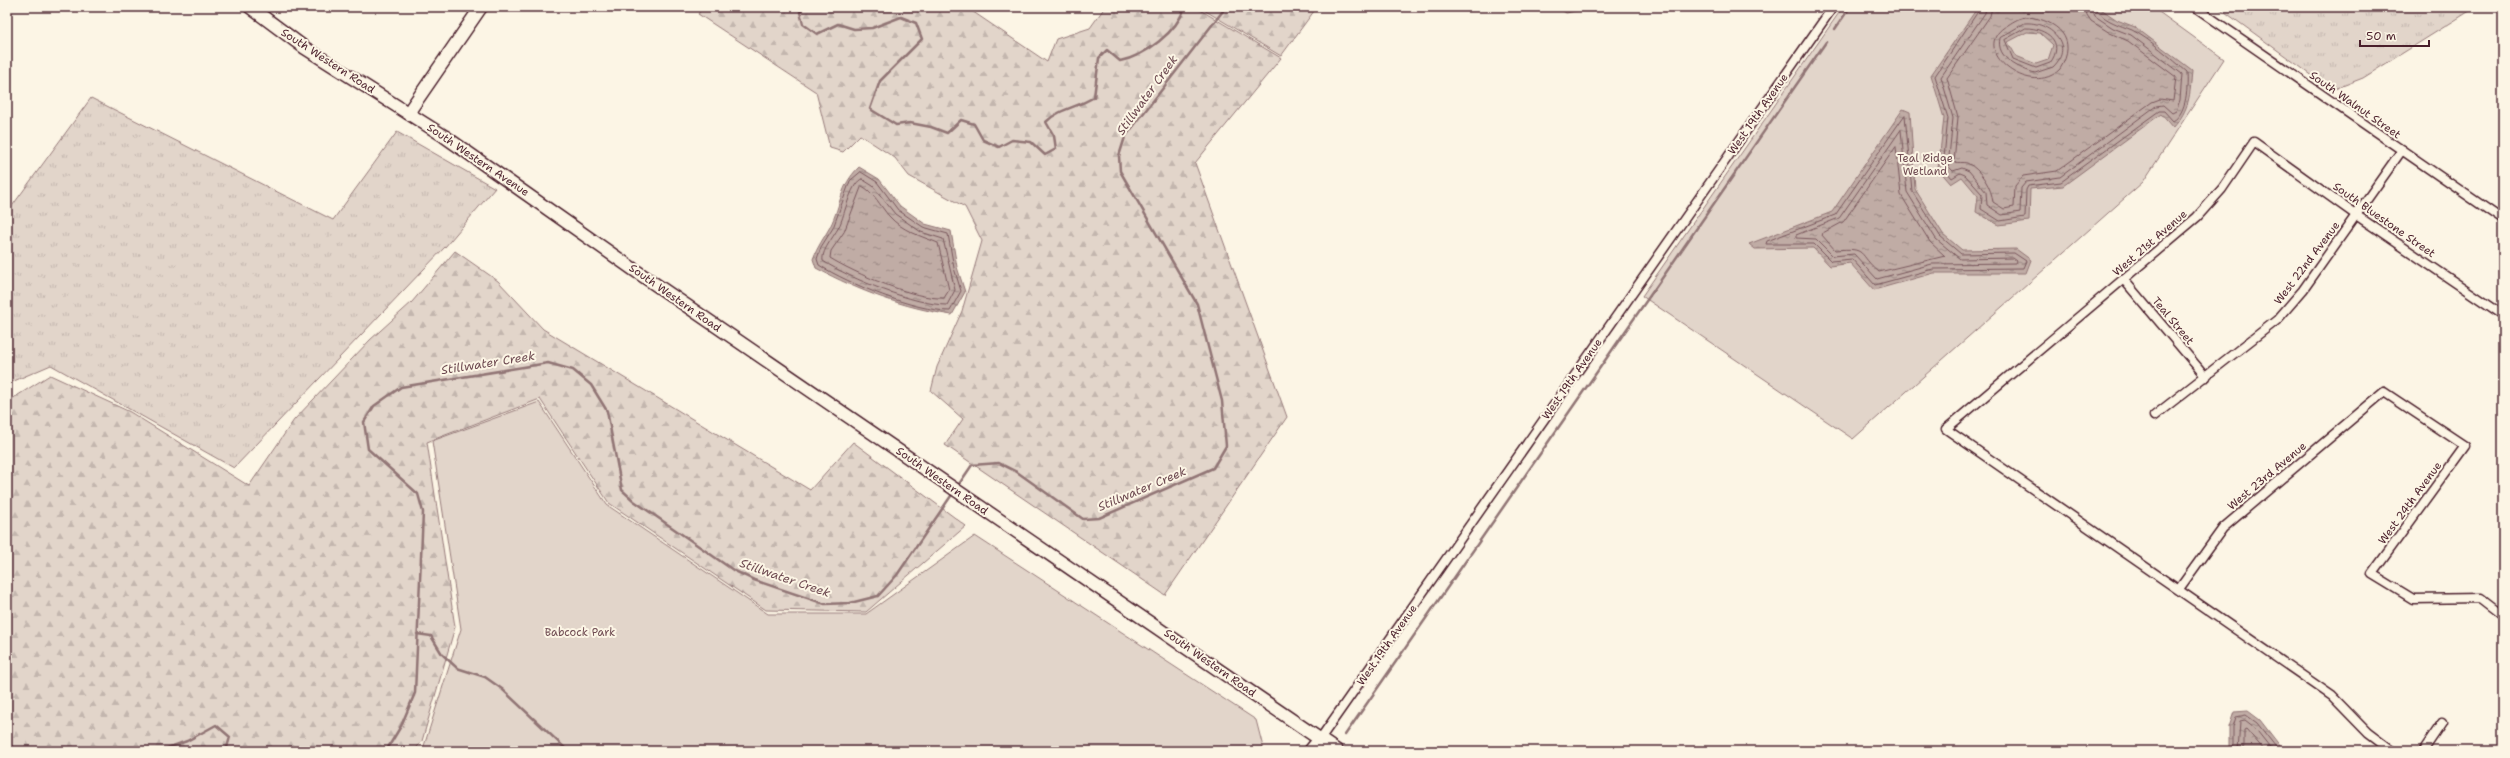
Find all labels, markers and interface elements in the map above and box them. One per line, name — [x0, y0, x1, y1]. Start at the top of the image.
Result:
scale bar — [2360, 22, 2429, 48]
street label: South Western Road — [278, 25, 378, 97]
text: 50 m — [2366, 28, 2396, 44]
water label: Stillwater Creek — [1113, 52, 1181, 138]
street label: South Walnut Street — [2306, 68, 2404, 142]
street label: West 19th Avenue — [1724, 70, 1792, 158]
street label: South Western Avenue — [424, 120, 532, 200]
park label: Teal Ridge Wetland — [1897, 151, 1953, 179]
street label: South Bluestone Street — [2330, 179, 2438, 261]
street label: West 21st Avenue — [2110, 207, 2190, 279]
street label: West 22nd Avenue — [2271, 218, 2343, 308]
street label: South Western Road — [626, 261, 724, 335]
street label: Teal Street — [2149, 294, 2197, 348]
street label: West 19th Avenue — [1538, 335, 1606, 423]
water label: Stillwater Creek — [440, 348, 536, 378]
street label: West 23rd Avenue — [2224, 438, 2310, 514]
street label: South Western Road — [893, 444, 991, 518]
street label: West 24th Avenue — [2375, 459, 2445, 547]
water label: Stillwater Creek — [1095, 463, 1189, 515]
water label: Stillwater Creek — [738, 555, 833, 601]
street label: West 19th Avenue — [1353, 601, 1421, 689]
park label: Babcock Park — [545, 625, 615, 640]
street label: South Western Road — [1161, 626, 1259, 700]

